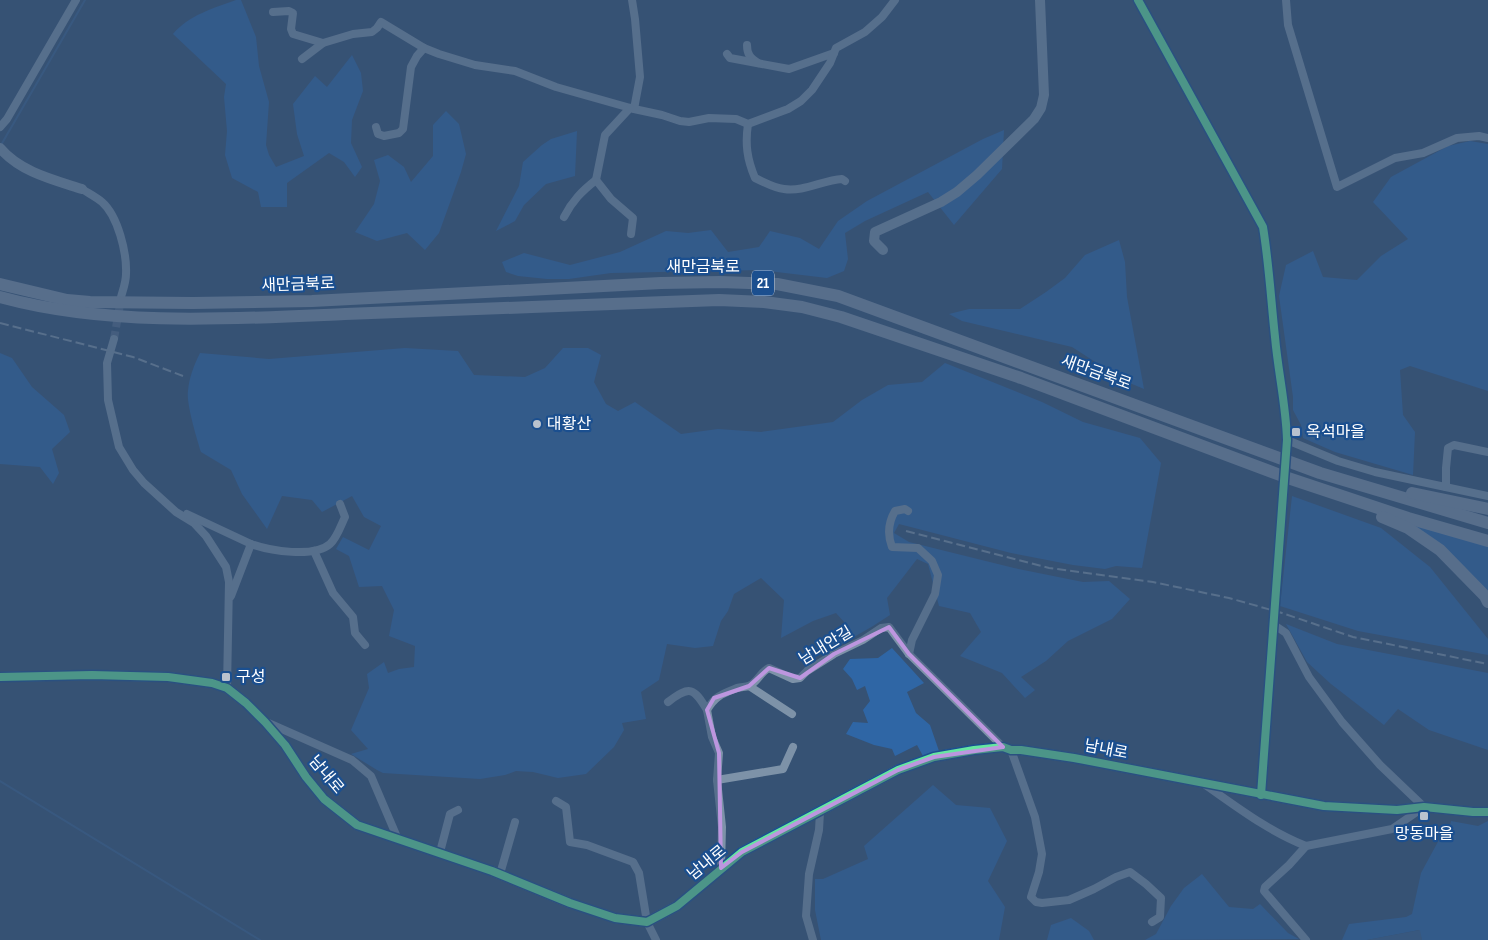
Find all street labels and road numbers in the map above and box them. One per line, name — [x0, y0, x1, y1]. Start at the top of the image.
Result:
street label: 새만금북로 — [666, 258, 740, 277]
road number: 21 — [752, 270, 774, 296]
street label: 새만금북로 — [261, 274, 335, 296]
street label: 새만금북로 — [1058, 351, 1134, 395]
street label: 남내안길 — [796, 623, 856, 669]
street label: 남내로 — [1083, 736, 1130, 764]
street label: 남내로 — [305, 752, 348, 798]
street label: 남내로 — [684, 842, 730, 884]

